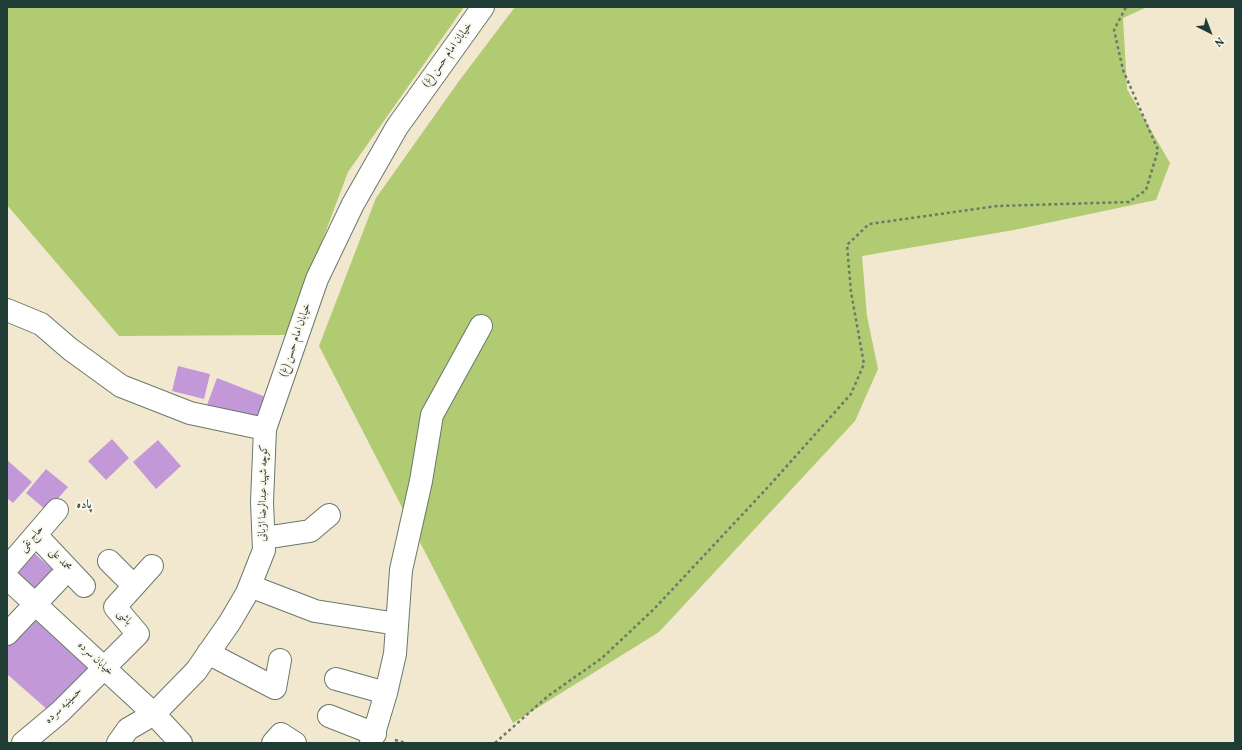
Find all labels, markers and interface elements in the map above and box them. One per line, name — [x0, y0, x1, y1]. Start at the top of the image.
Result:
north arrow — [1190, 12, 1230, 52]
street label: خیابان امام حسن (غ) — [420, 20, 476, 90]
text: N — [1210, 33, 1226, 50]
street label: خیابان امام حسن (غ) — [277, 302, 315, 378]
street label: کوچه شهید عبدالرضا اژبانی — [257, 444, 271, 542]
district label: پاده — [77, 499, 91, 513]
street label: حاج نقی — [17, 523, 47, 555]
street label: محمد علی — [46, 546, 74, 574]
street label: باشی — [114, 607, 134, 629]
street label: خیابان سرده — [74, 639, 116, 679]
street label: حسینیه سرده — [43, 685, 85, 727]

